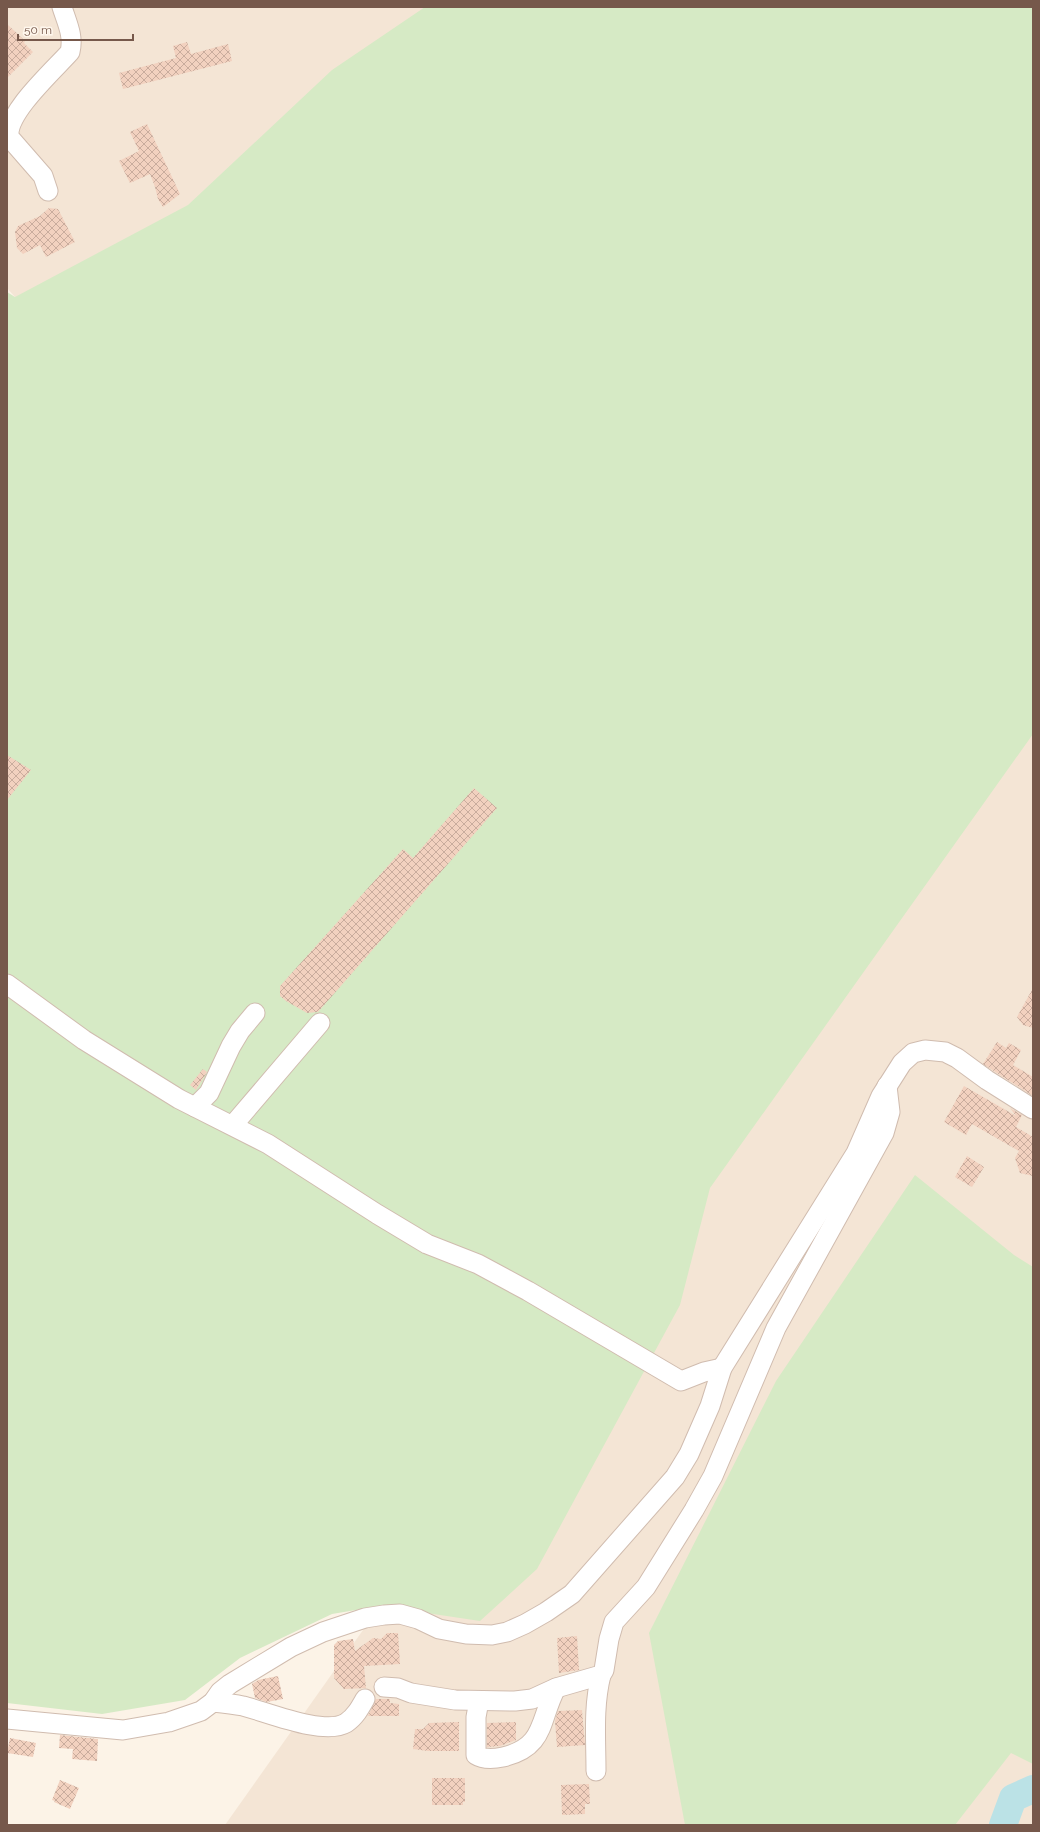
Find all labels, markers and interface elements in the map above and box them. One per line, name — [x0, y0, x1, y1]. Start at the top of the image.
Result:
scale bar — [18, 16, 133, 42]
text: 50 m — [24, 23, 52, 37]

